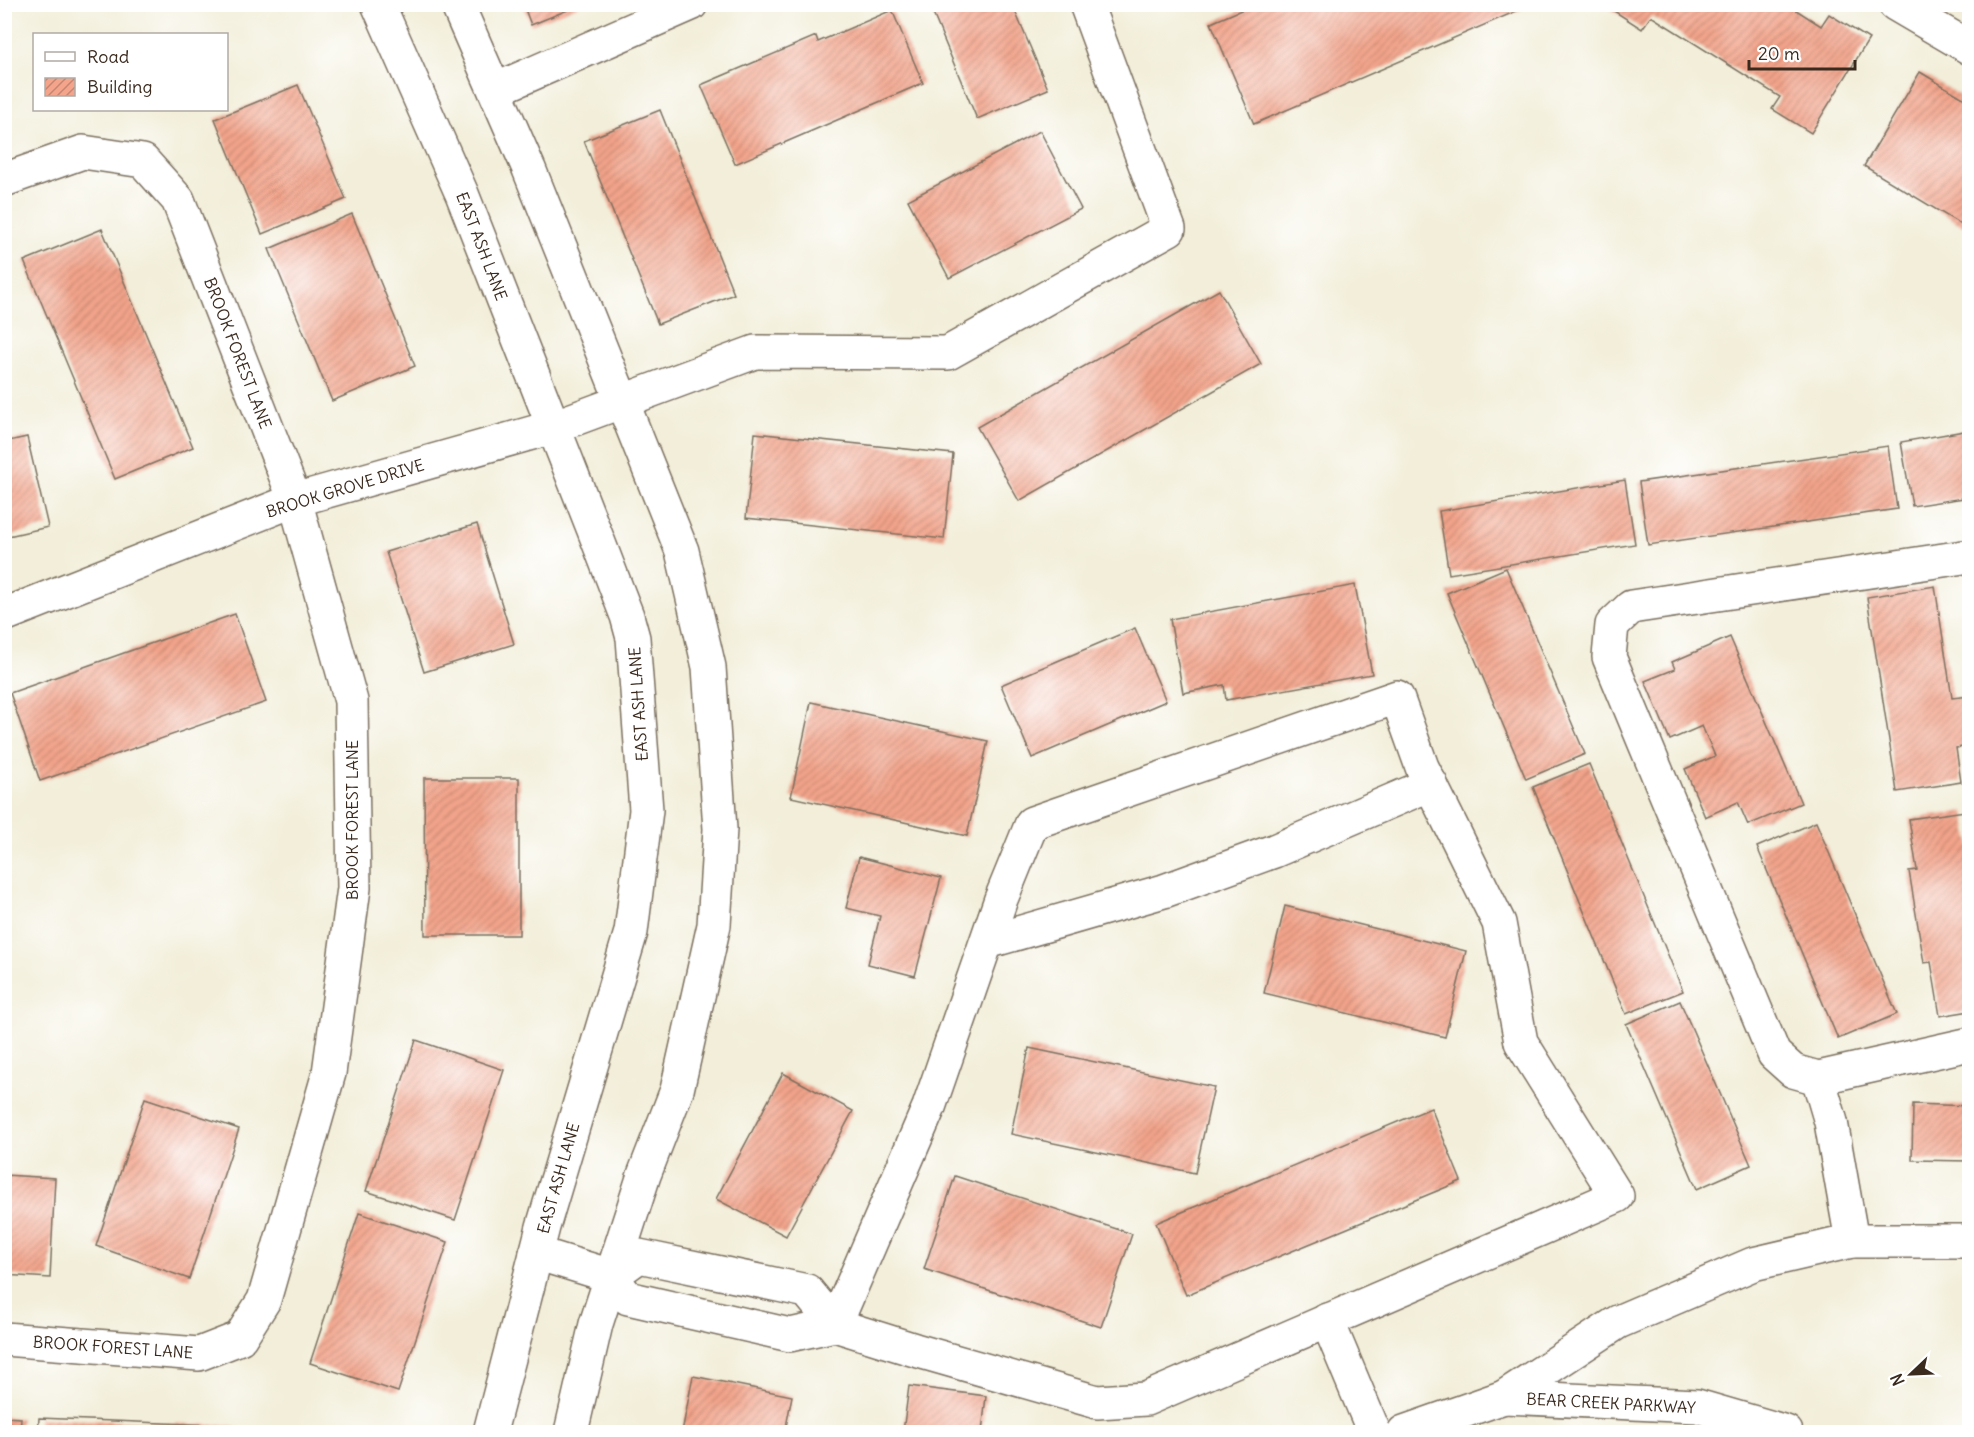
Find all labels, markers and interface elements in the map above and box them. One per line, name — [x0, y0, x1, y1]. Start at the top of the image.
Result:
legend — [33, 33, 228, 111]
scale bar — [1749, 33, 1856, 71]
text: 20 m — [1758, 42, 1800, 65]
text: Road — [87, 45, 130, 68]
text: Building — [87, 75, 152, 98]
street label: EAST ASH LANE — [452, 189, 512, 303]
street label: BROOK FOREST LANE — [200, 275, 276, 431]
street label: BROOK GROVE DRIVE — [264, 454, 426, 522]
street label: EAST ASH LANE — [624, 646, 652, 762]
street label: BROOK FOREST LANE — [342, 740, 362, 900]
street label: EAST ASH LANE — [533, 1120, 583, 1236]
street label: BROOK FOREST LANE — [32, 1331, 194, 1363]
north arrow — [1881, 1344, 1941, 1404]
text: N — [1886, 1371, 1909, 1389]
street label: BEAR CREEK PARKWAY — [1526, 1389, 1696, 1417]

